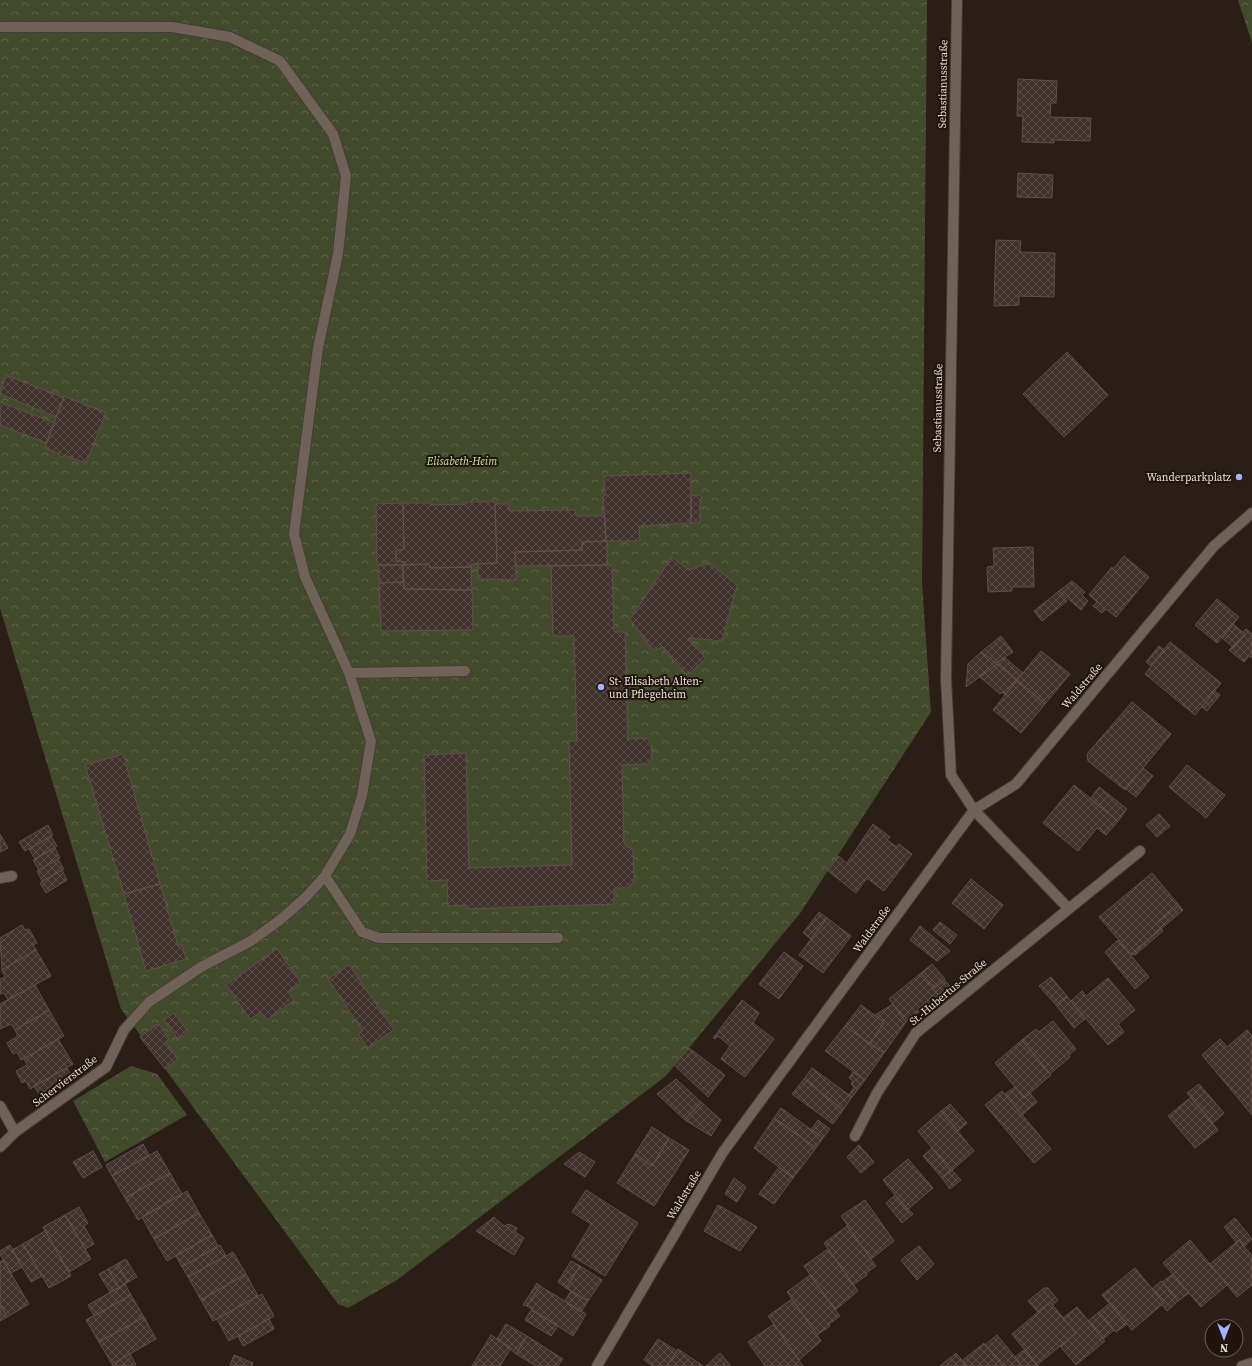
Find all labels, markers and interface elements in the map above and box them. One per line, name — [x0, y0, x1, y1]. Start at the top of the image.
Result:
street label: Sebastianusstraße — [935, 39, 951, 128]
street label: Sebastianusstraße — [930, 363, 946, 452]
park label: Elisabeth-Heim — [426, 454, 497, 469]
place label: Wanderparkplatz — [1146, 470, 1231, 485]
marker: Wanderparkplatz — [1234, 472, 1244, 482]
street label: Waldstraße — [1058, 660, 1106, 712]
place label: St- Elisabeth Alten- und Pflegeheim — [609, 674, 702, 702]
marker: St- Elisabeth Alten- und Pflegeheim — [596, 682, 606, 692]
street label: Waldstraße — [850, 902, 895, 956]
street label: St.-Hubertus-Straße — [906, 955, 990, 1029]
street label: Schervierstraße — [30, 1051, 101, 1110]
street label: Waldstraße — [663, 1167, 705, 1223]
north arrow — [1204, 1318, 1244, 1358]
text: N — [1220, 1340, 1228, 1355]

